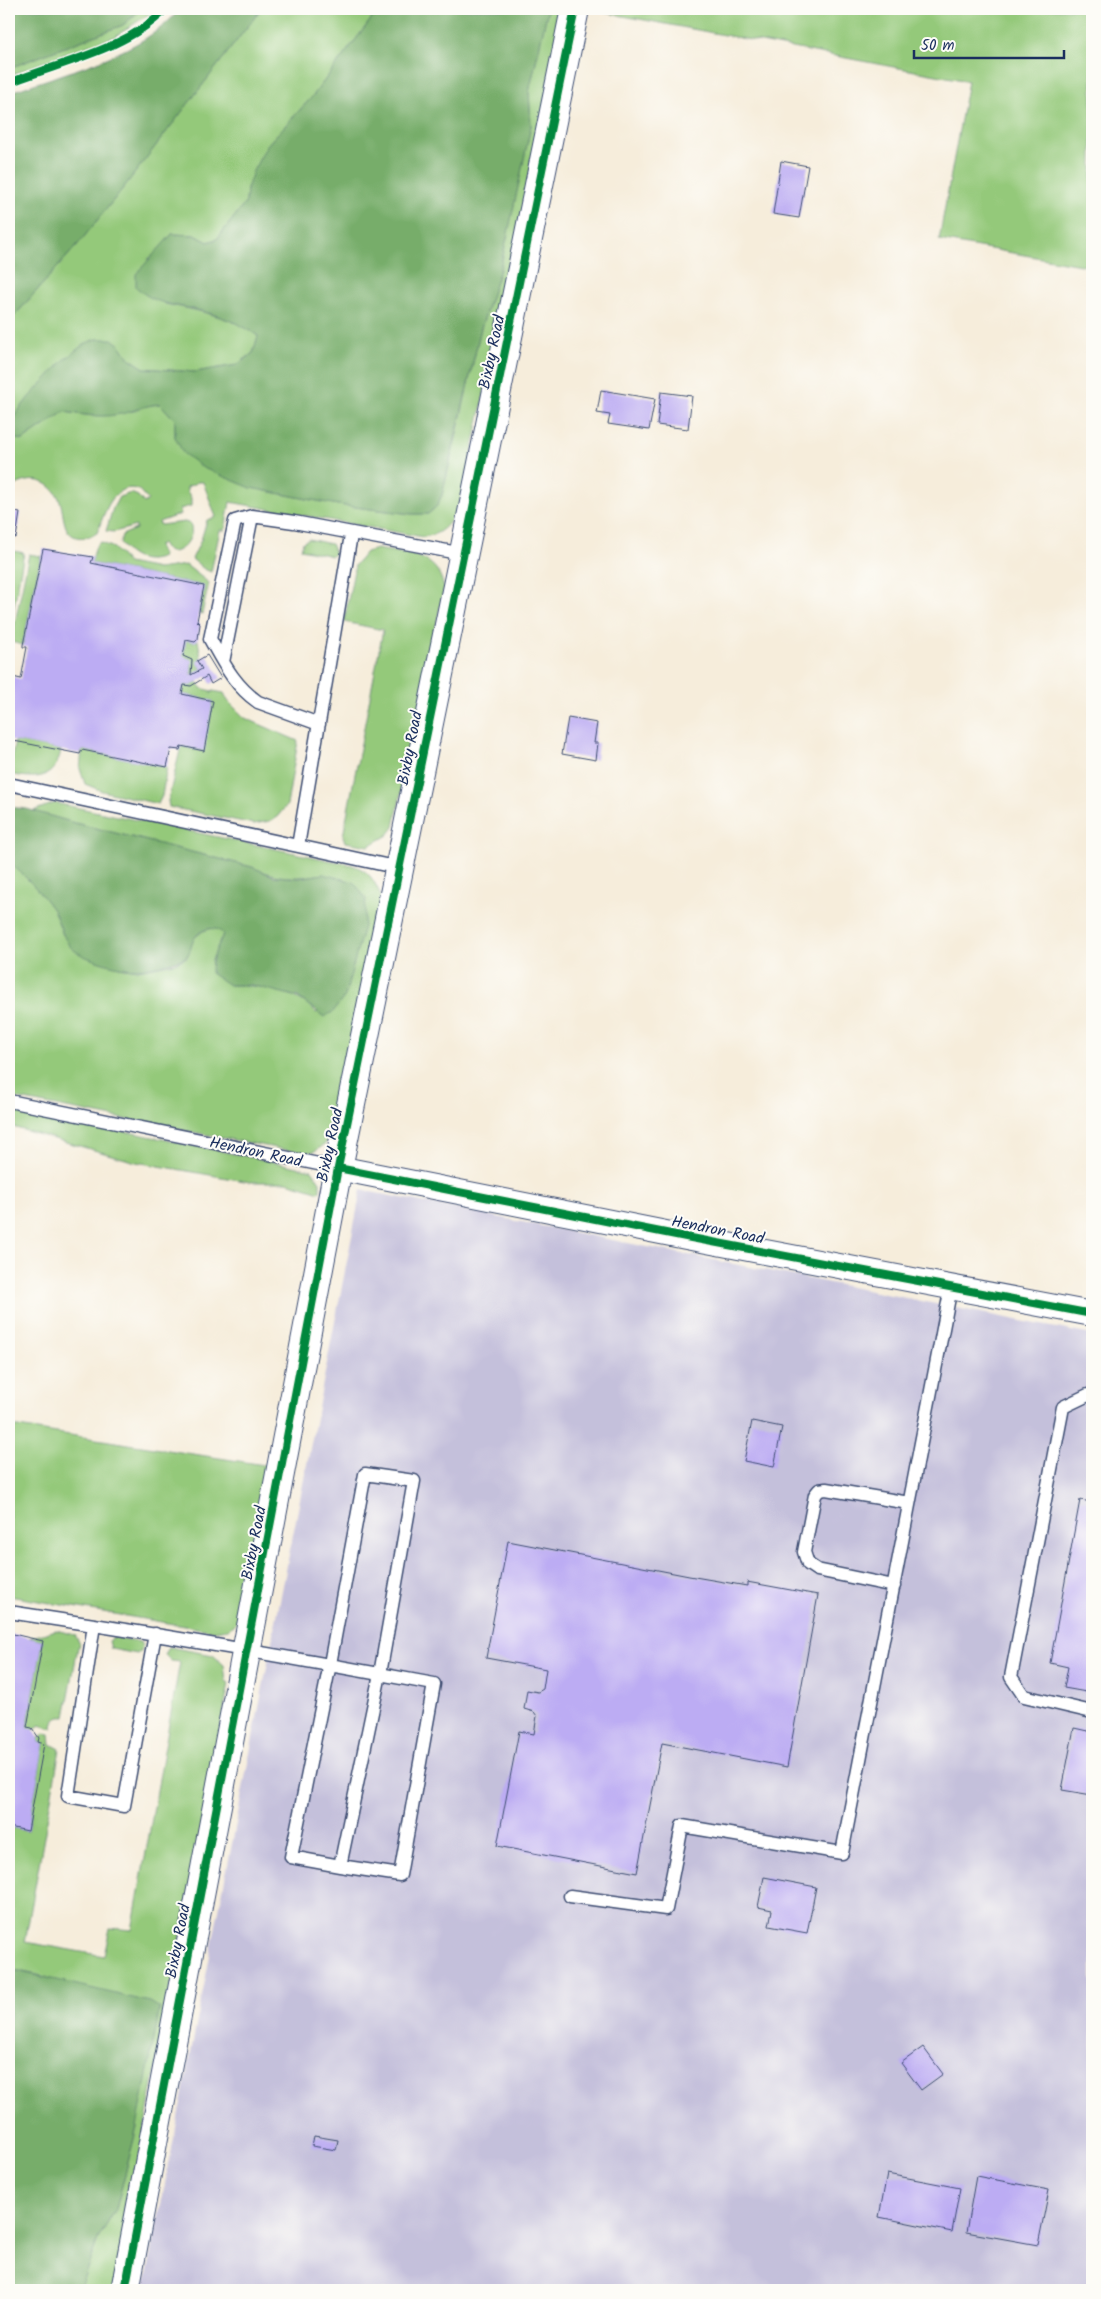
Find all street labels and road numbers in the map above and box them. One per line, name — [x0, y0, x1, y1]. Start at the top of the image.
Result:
street label: Bixby Road — [472, 312, 513, 392]
street label: Bixby Road — [391, 708, 430, 788]
street label: Bixby Road — [310, 1105, 351, 1185]
street label: Hendron Road — [207, 1130, 305, 1175]
street label: Hendron Road — [669, 1209, 767, 1252]
street label: Bixby Road — [235, 1503, 274, 1583]
street label: Bixby Road — [159, 1901, 198, 1981]

